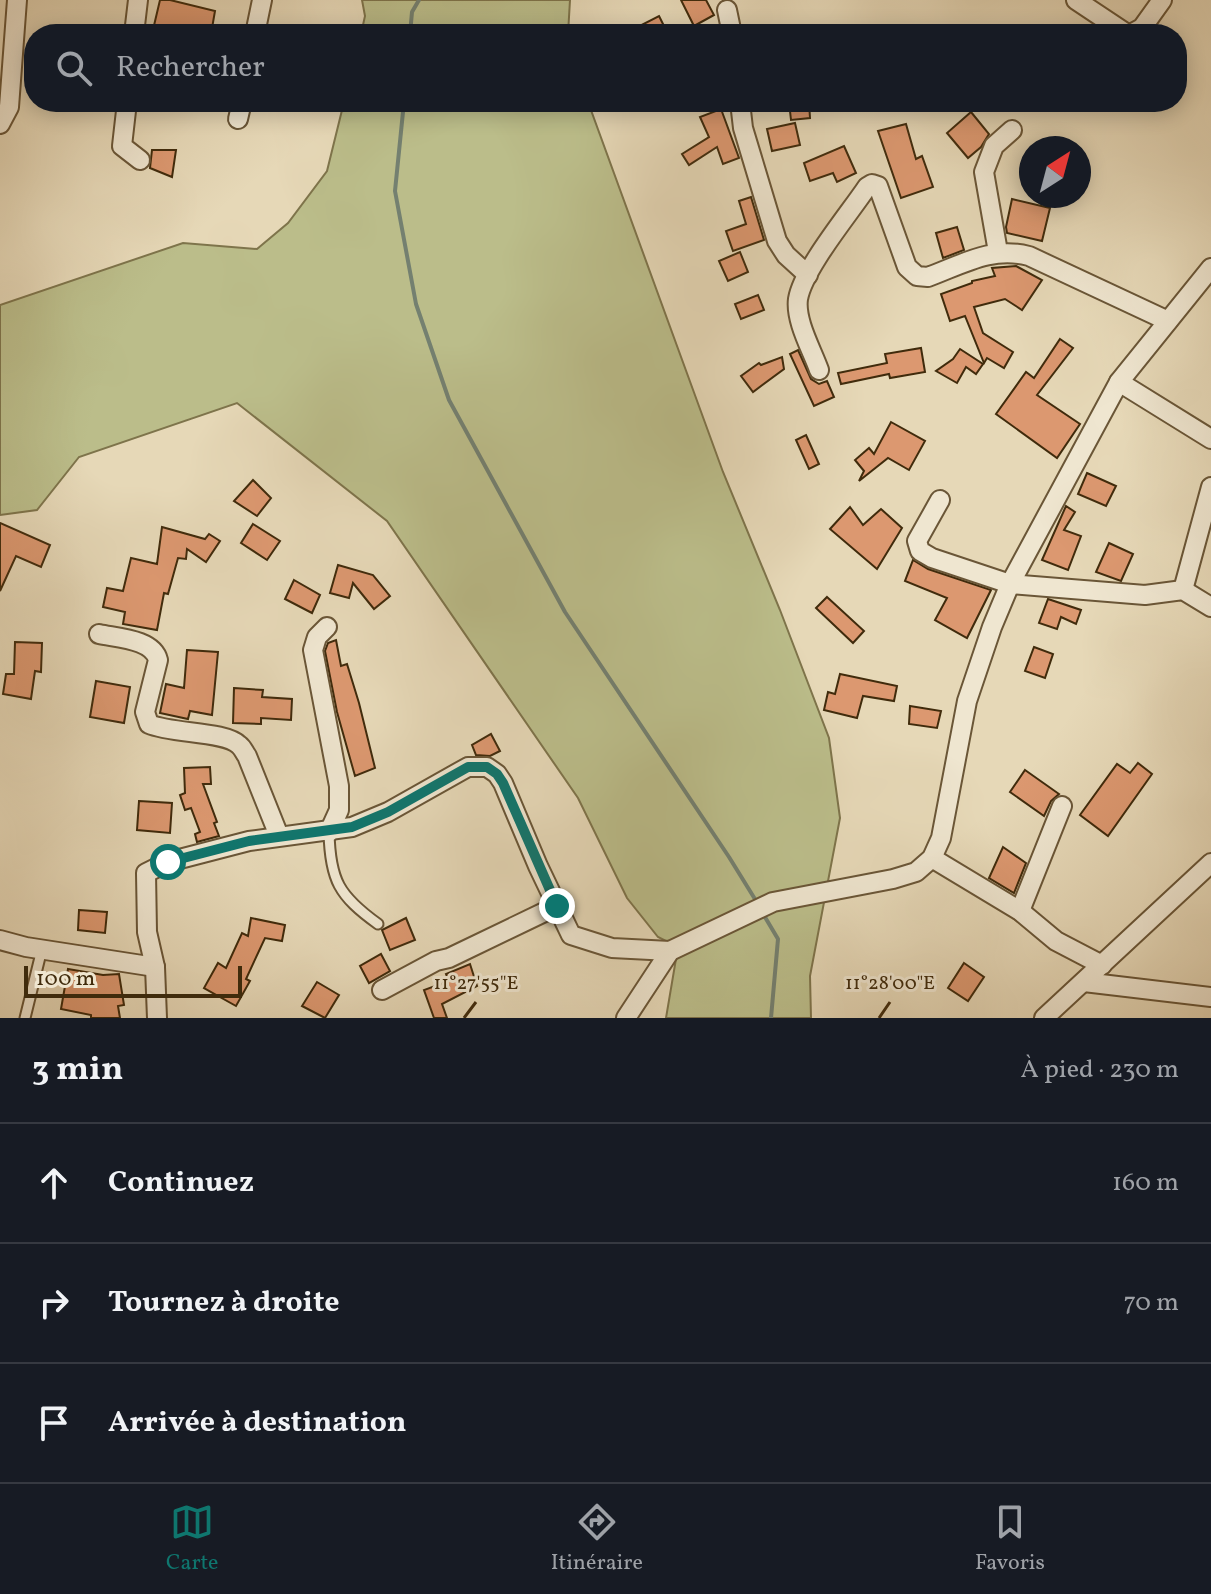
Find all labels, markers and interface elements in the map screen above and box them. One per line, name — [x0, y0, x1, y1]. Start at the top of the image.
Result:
search box — [24, 24, 1187, 112]
icon: search — [52, 46, 96, 90]
text: Rechercher — [116, 47, 265, 89]
north arrow — [1019, 136, 1091, 208]
route start — [150, 844, 186, 880]
route end — [539, 888, 575, 924]
scale bar — [24, 962, 242, 998]
text: 100 m — [36, 964, 95, 995]
text: 11°27'55"E — [434, 970, 518, 998]
text: 11°28'00"E — [845, 970, 935, 998]
text: 3 min — [32, 1047, 123, 1094]
text: À pied · 230 m — [1020, 1052, 1179, 1088]
icon: ahead — [32, 1161, 76, 1205]
text: Continuez — [108, 1162, 254, 1204]
text: 160 m — [1112, 1165, 1179, 1201]
icon: right — [32, 1281, 76, 1325]
text: Tournez à droite — [108, 1282, 340, 1324]
text: 70 m — [1124, 1285, 1179, 1321]
icon: arrive — [32, 1401, 76, 1445]
text: Arrivée à destination — [108, 1402, 407, 1444]
tab: Carte — [166, 1500, 219, 1579]
tab: Itinéraire — [551, 1500, 643, 1579]
tab: Favoris — [975, 1500, 1045, 1579]

